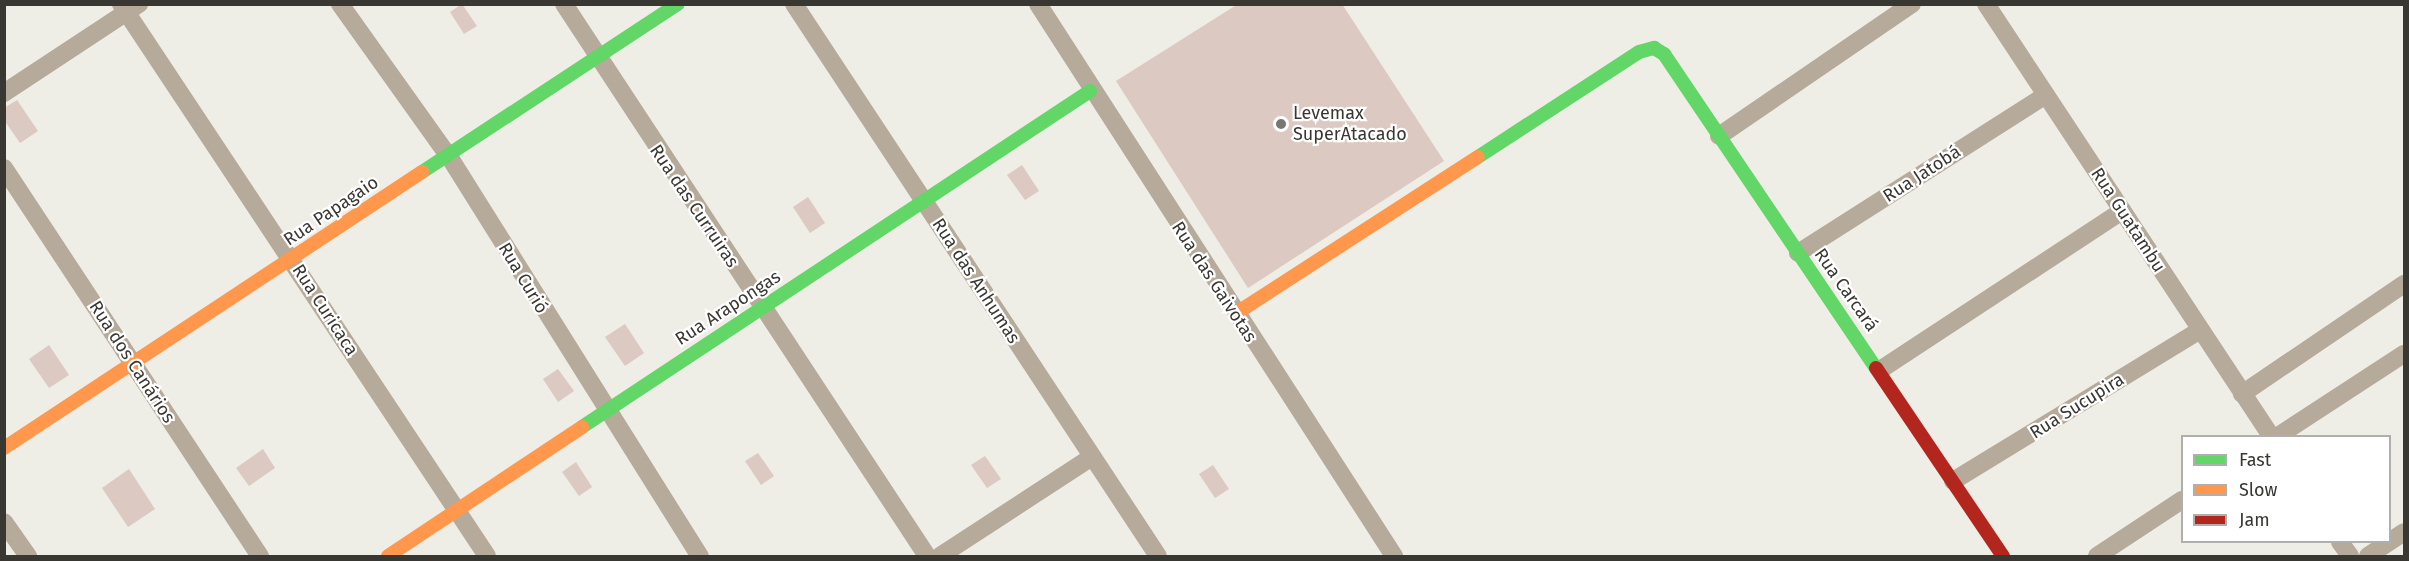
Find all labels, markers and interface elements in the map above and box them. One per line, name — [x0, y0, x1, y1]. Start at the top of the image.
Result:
place label: Levemax SuperAtacado — [1293, 103, 1407, 146]
marker: Levemax SuperAtacado — [1274, 117, 1288, 131]
street label: Rua das Curruiras — [645, 140, 743, 272]
street label: Rua Jatobá — [1879, 141, 1965, 207]
street label: Rua Guatambu — [2086, 164, 2170, 276]
street label: Rua Papagaio — [279, 171, 383, 251]
street label: Rua das Anhumas — [928, 214, 1024, 348]
street label: Rua das Gaivotas — [1167, 218, 1261, 346]
street label: Rua Curió — [493, 239, 553, 317]
street label: Rua Carcará — [1810, 244, 1882, 336]
street label: Rua Curicaca — [287, 260, 363, 360]
street label: Rua Arapongas — [671, 266, 785, 350]
street label: Rua dos Canários — [84, 297, 180, 427]
street label: Rua Sucupira — [2026, 368, 2128, 444]
legend — [2181, 435, 2391, 543]
text: Fast — [2239, 449, 2271, 471]
text: Slow — [2239, 479, 2277, 501]
text: Jam — [2239, 509, 2270, 531]

